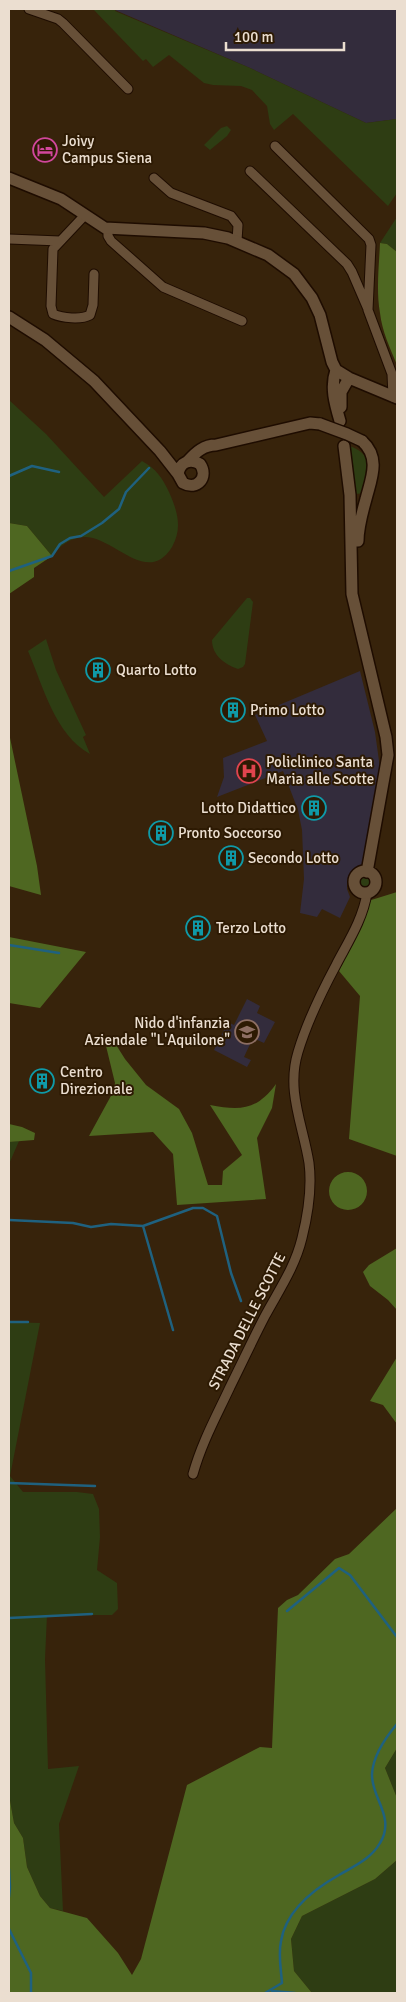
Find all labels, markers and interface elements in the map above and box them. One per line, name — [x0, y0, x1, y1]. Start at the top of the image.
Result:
scale bar — [226, 20, 344, 52]
text: 100 m — [234, 28, 274, 46]
place label: Joivy Campus Siena — [62, 132, 152, 167]
hotel icon: Joivy Campus Siena — [32, 137, 58, 163]
building icon: Quarto Lotto — [85, 657, 111, 683]
place label: Quarto Lotto — [116, 661, 197, 679]
building icon: Primo Lotto — [220, 697, 246, 723]
place label: Primo Lotto — [250, 701, 325, 719]
place label: Policlinico Santa Maria alle Scotte — [266, 753, 374, 788]
hospital icon: Policlinico Santa Maria alle Scotte — [236, 758, 262, 784]
building icon: Lotto Didattico — [301, 795, 327, 821]
place label: Lotto Didattico — [201, 799, 296, 817]
building icon: Pronto Soccorso — [148, 820, 174, 846]
place label: Pronto Soccorso — [178, 824, 282, 842]
building icon: Secondo Lotto — [218, 845, 244, 871]
place label: Secondo Lotto — [248, 849, 339, 867]
building icon: Terzo Lotto — [185, 915, 211, 941]
place label: Terzo Lotto — [216, 919, 286, 937]
place label: Nido d'infanzia Aziendale "L'Aquilone" — [85, 1014, 230, 1049]
school or university icon: Nido d'infanzia Aziendale "L'Aquilone" — [234, 1019, 260, 1045]
place label: Centro Direzionale — [60, 1063, 133, 1098]
building icon: Centro Direzionale — [29, 1068, 55, 1094]
street label: STRADA DELLE SCOTTE — [205, 1250, 289, 1392]

